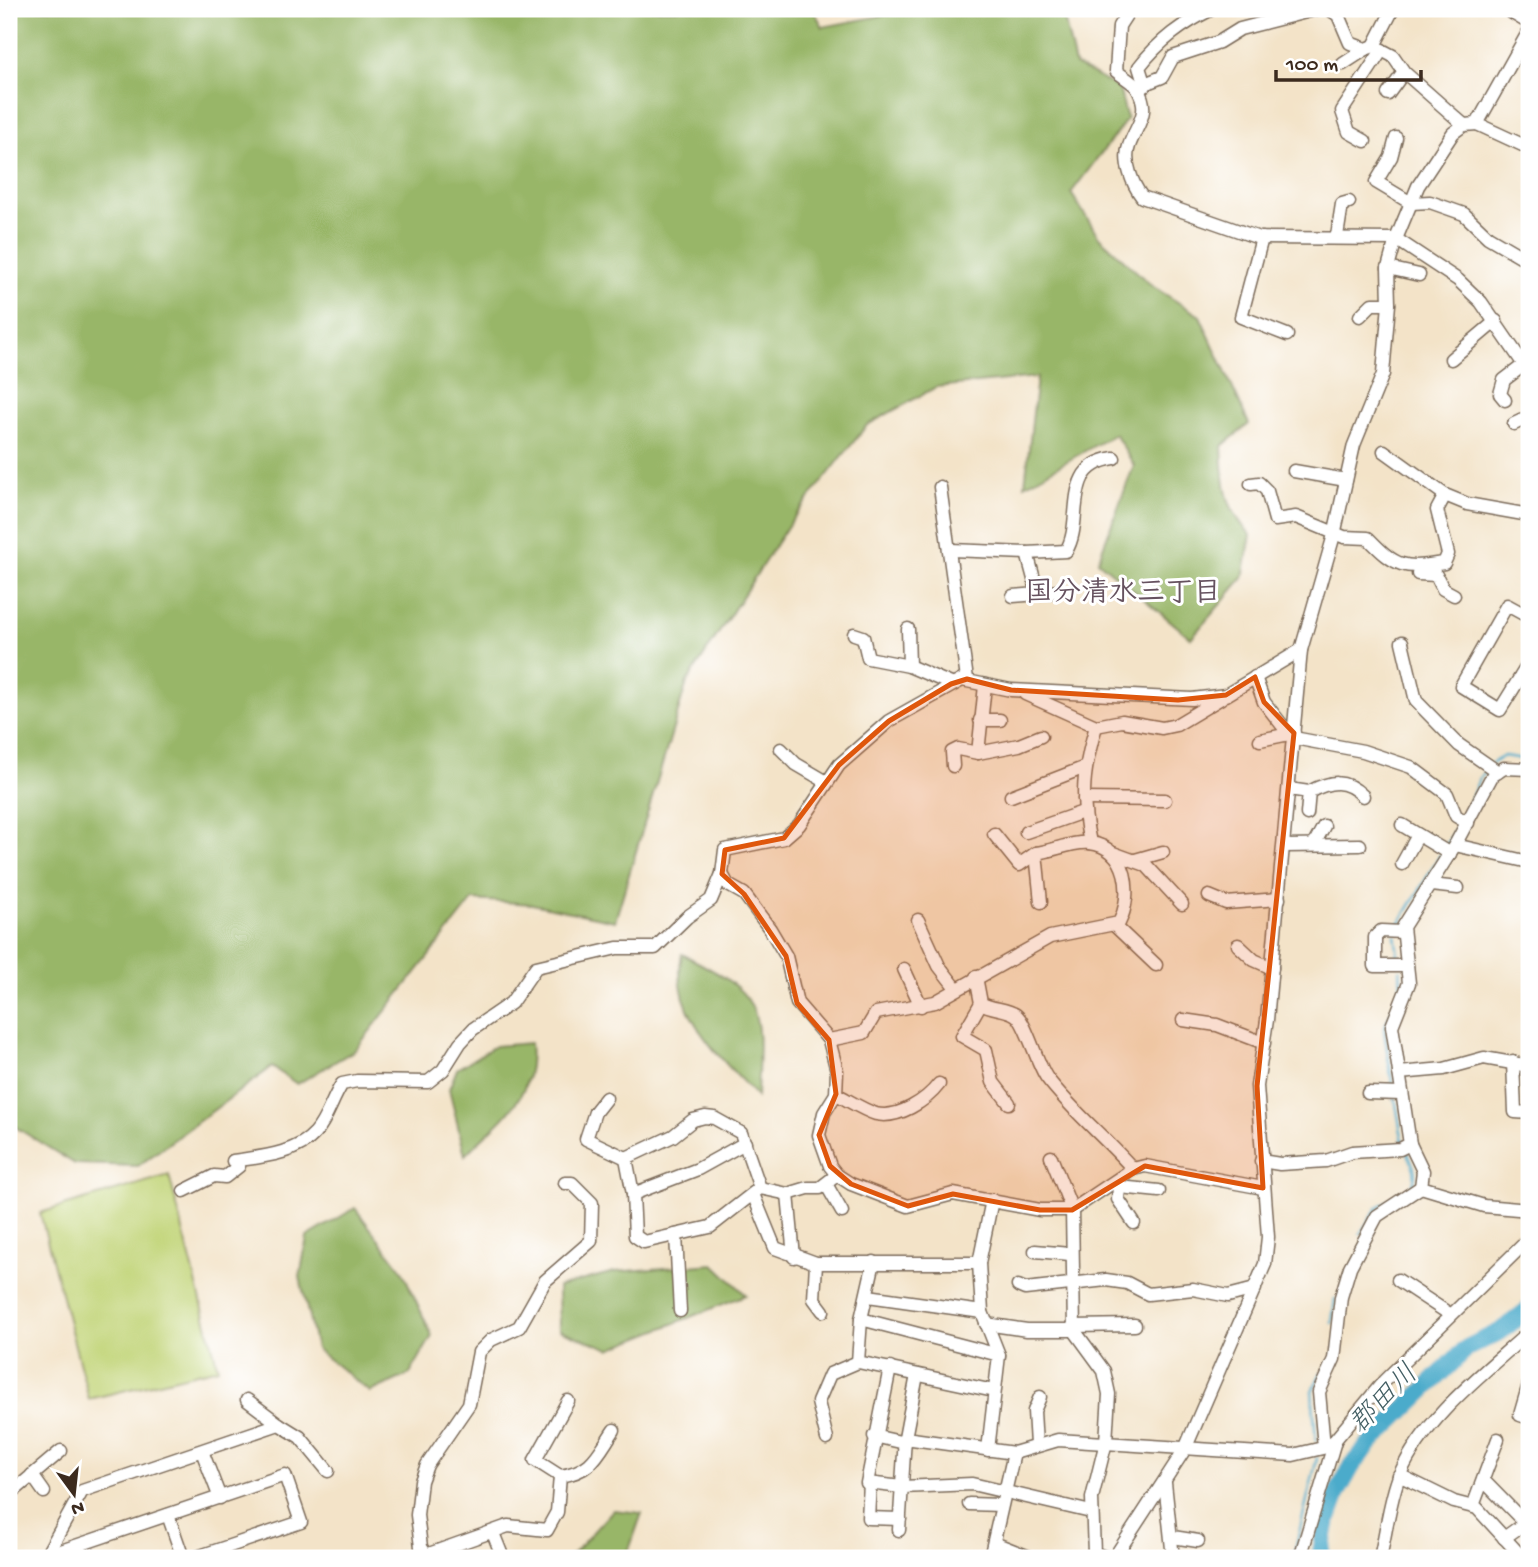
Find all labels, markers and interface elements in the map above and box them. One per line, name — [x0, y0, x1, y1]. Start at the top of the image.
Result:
scale bar — [1276, 38, 1421, 82]
text: 100 m — [1285, 54, 1338, 79]
district label: 国分清水三丁目 — [1025, 577, 1221, 611]
water label: 郡田川 — [1344, 1358, 1426, 1442]
north arrow — [38, 1458, 108, 1528]
text: N — [69, 1494, 86, 1520]

